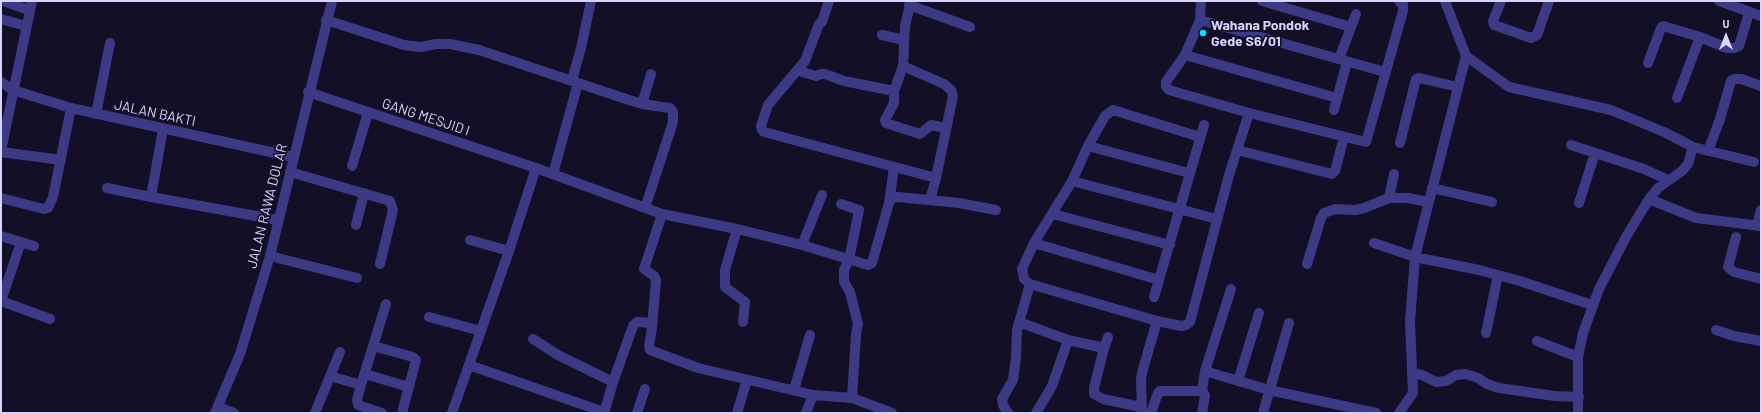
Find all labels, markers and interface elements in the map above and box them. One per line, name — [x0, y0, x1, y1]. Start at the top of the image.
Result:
north arrow — [1706, 16, 1746, 56]
place label: Wahana Pondok Gede S6/01 — [1211, 17, 1309, 50]
text: U — [1723, 17, 1729, 30]
marker: Wahana Pondok Gede S6/01 — [1198, 28, 1208, 38]
street label: GANG MESJID I — [380, 95, 472, 139]
street label: JALAN BAKTI — [113, 96, 197, 130]
street label: JALAN RAWA DOLAR — [243, 142, 291, 270]

